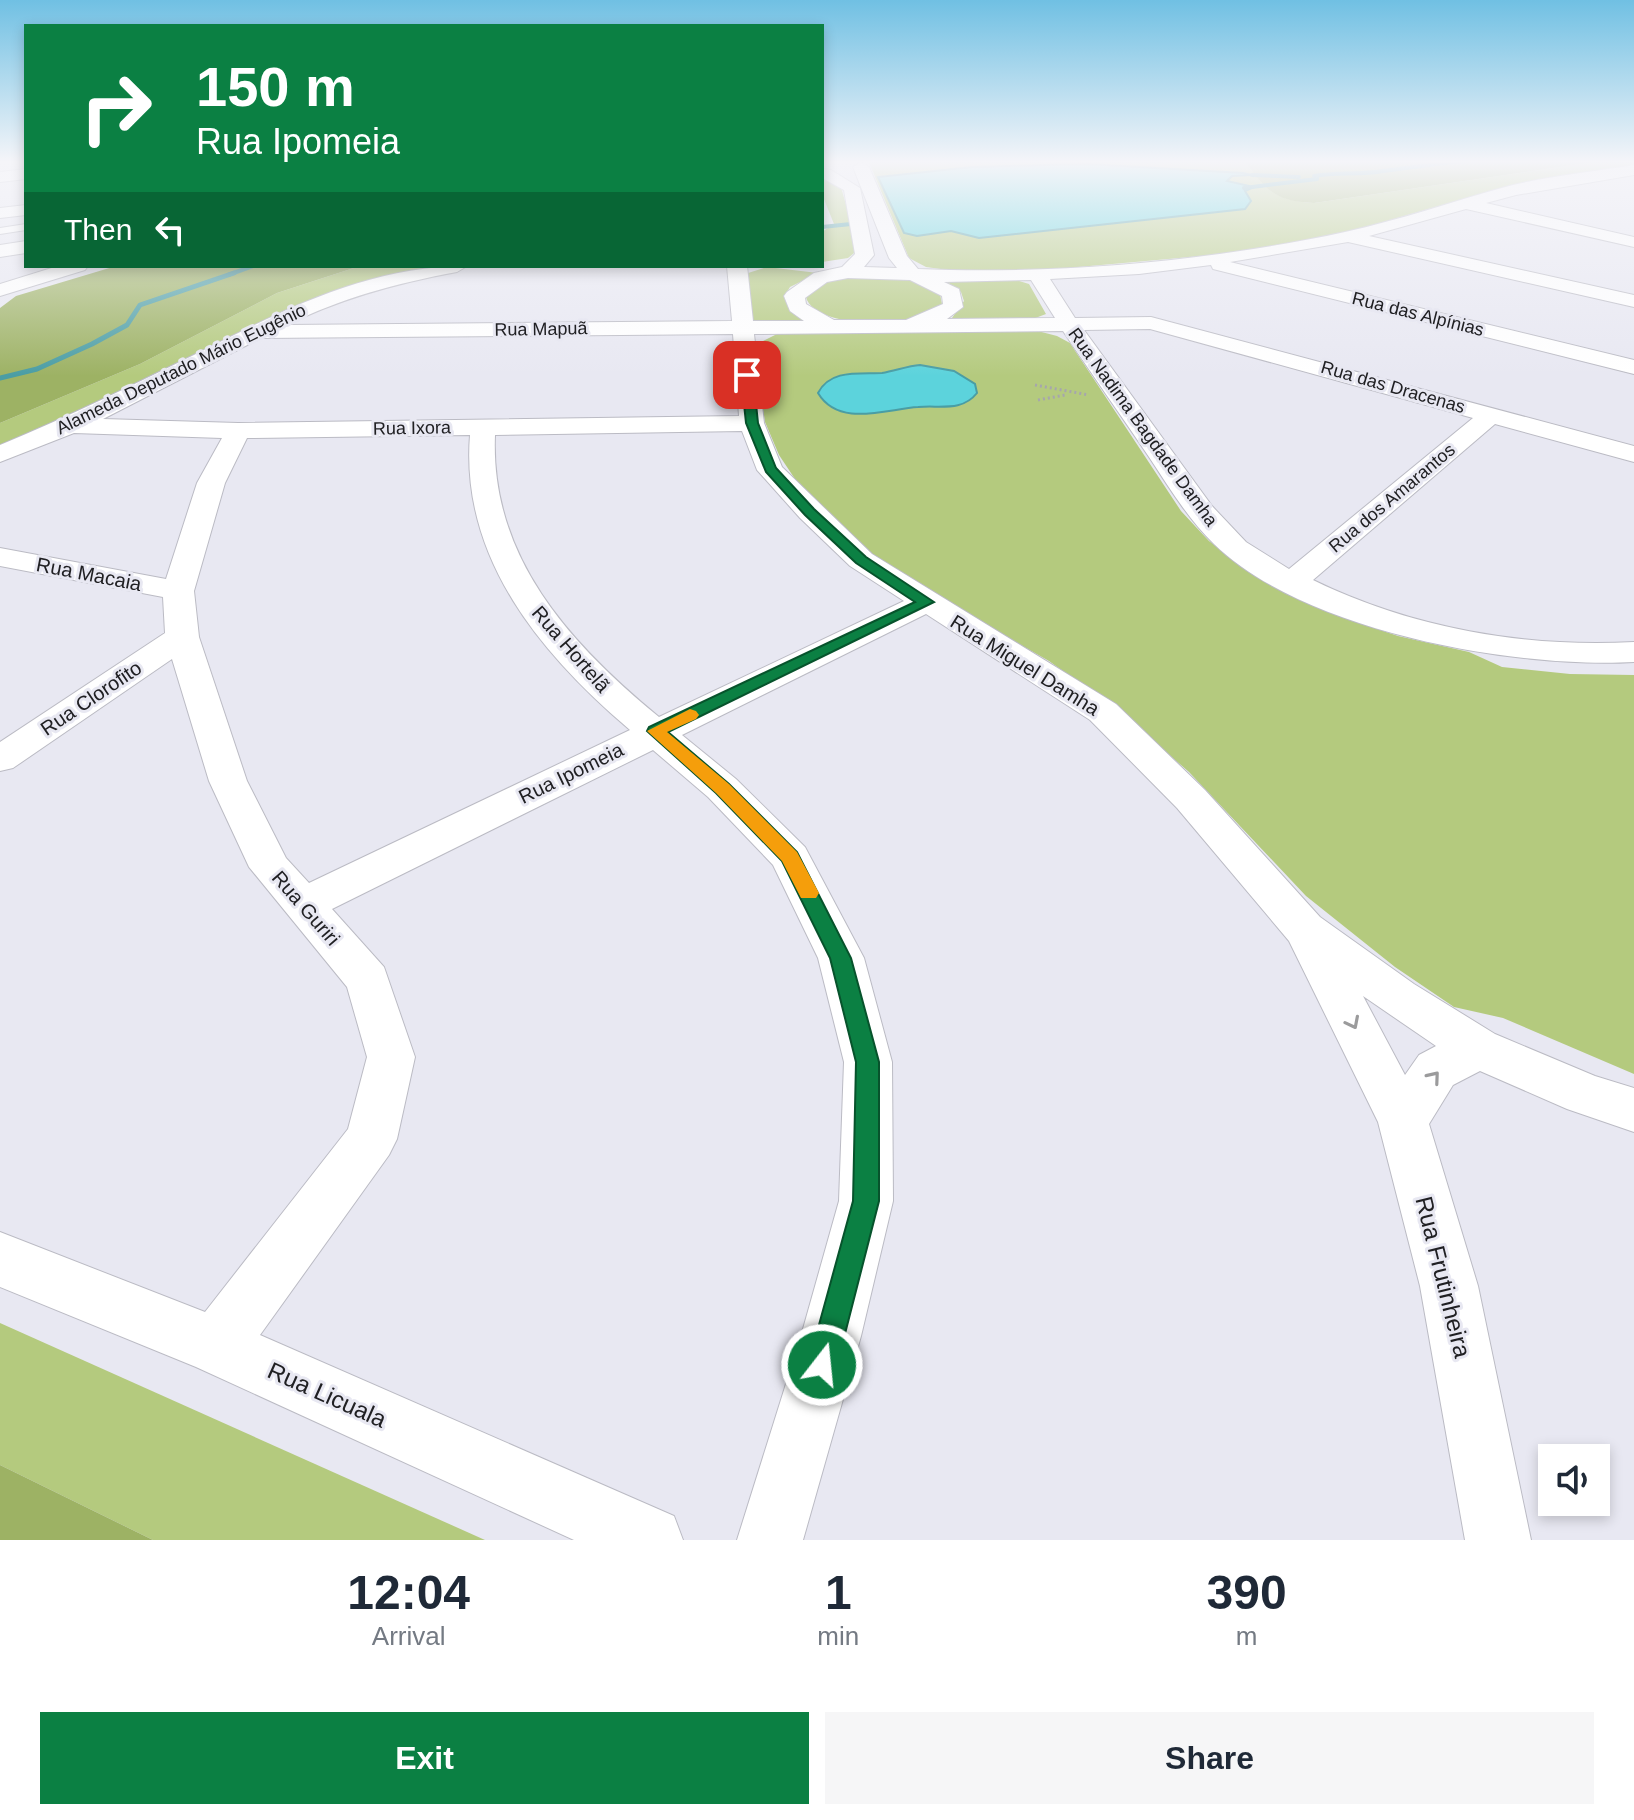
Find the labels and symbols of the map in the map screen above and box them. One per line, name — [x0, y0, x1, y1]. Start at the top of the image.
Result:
street label: Rua das Alpínias — [1350, 288, 1486, 340]
street label: Alameda Deputado Mário Eugênio — [53, 300, 309, 438]
street label: Rua Mapuã — [494, 318, 589, 340]
street label: Rua Nadima Bagdade Damha — [1064, 324, 1222, 531]
pin — [713, 341, 781, 409]
street label: Rua das Dracenas — [1319, 357, 1467, 417]
street label: Rua Ixora — [373, 417, 452, 439]
street label: Rua dos Amarantos — [1325, 440, 1459, 556]
street label: Rua Macaia — [35, 553, 144, 595]
street label: Rua Hortelã — [528, 602, 615, 697]
street label: Rua Miguel Damha — [947, 610, 1104, 720]
street label: Rua Clorofito — [36, 656, 146, 740]
street label: Rua Ipomeia — [515, 738, 628, 808]
street label: Rua Guriri — [268, 866, 344, 950]
one-way arrow — [1343, 1015, 1359, 1029]
one-way arrow — [1424, 1071, 1438, 1086]
street label: Rua Frutinheira — [1410, 1193, 1477, 1361]
position arrow — [780, 1323, 864, 1407]
street label: Rua Licuala — [264, 1356, 391, 1433]

